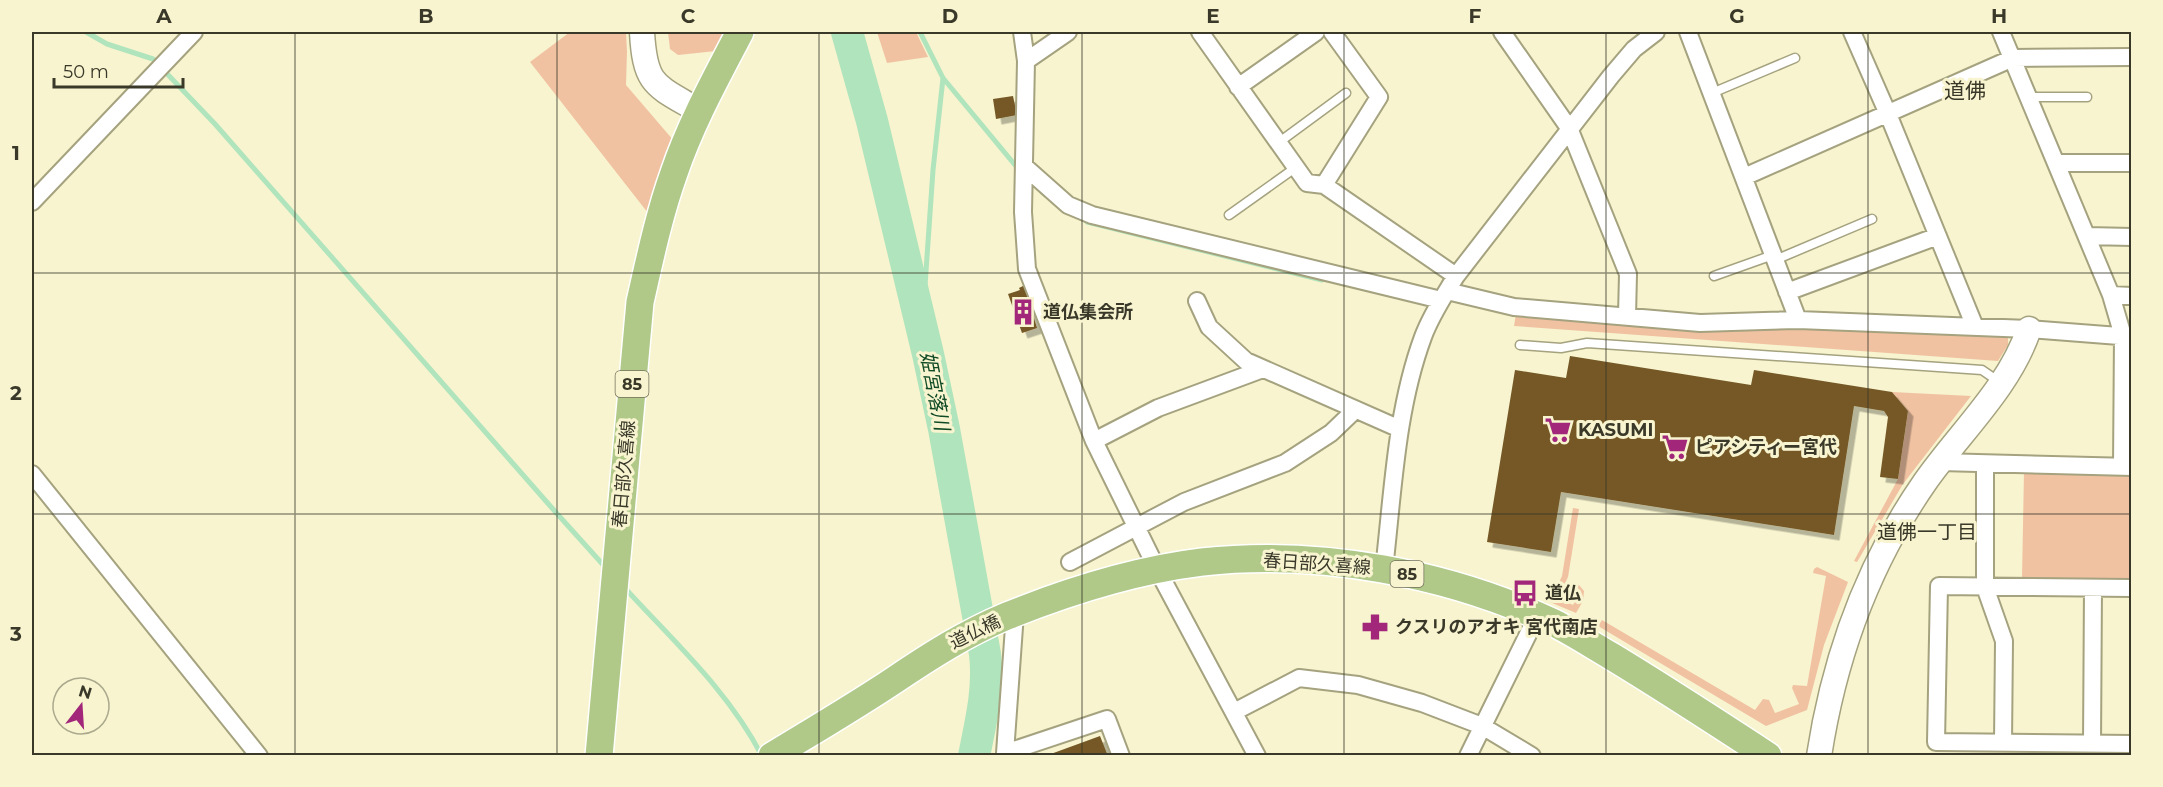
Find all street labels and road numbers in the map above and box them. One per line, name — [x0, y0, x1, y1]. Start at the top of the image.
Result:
road number: 85 — [616, 371, 648, 397]
street label: 春日部久喜線 — [608, 419, 640, 529]
street label: 春日部久喜線 — [1262, 549, 1372, 579]
road number: 85 — [1390, 561, 1424, 587]
street label: 道仏橋 — [946, 610, 1004, 654]

